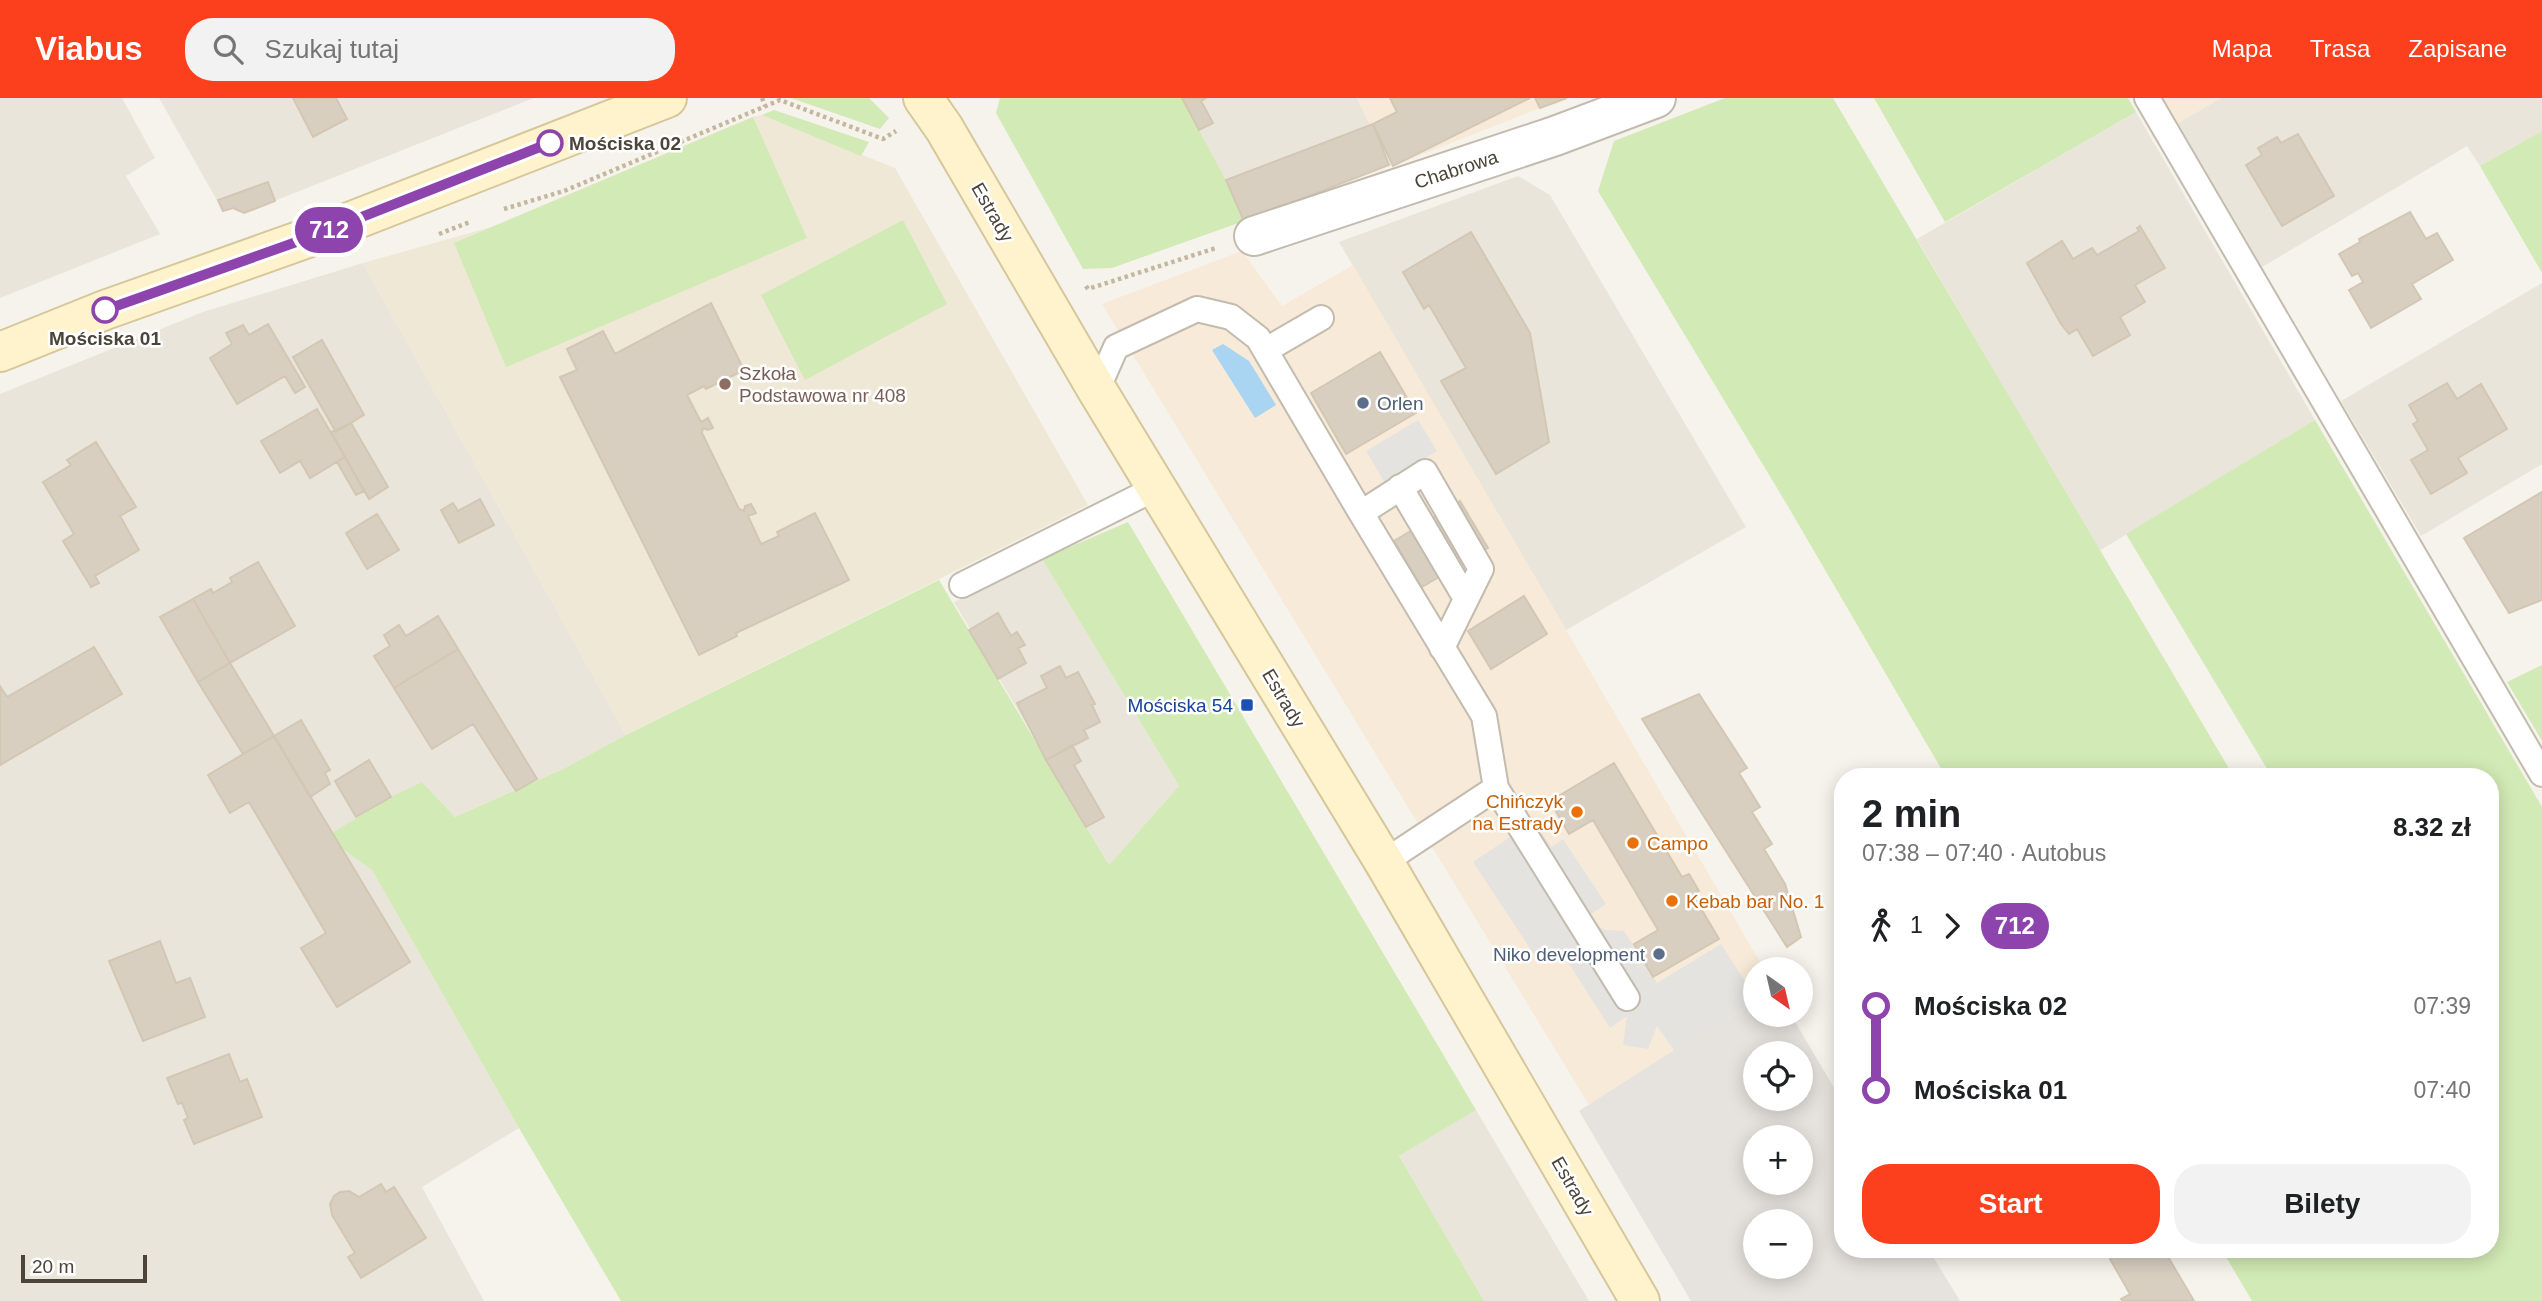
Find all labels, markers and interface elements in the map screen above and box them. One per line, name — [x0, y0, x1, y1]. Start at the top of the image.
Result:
search box — [185, 18, 675, 81]
text: Viabus — [35, 30, 143, 67]
icon: search — [209, 30, 247, 68]
text: Szukaj tutaj — [265, 34, 399, 64]
text: Mapa — [2212, 35, 2272, 62]
text: Trasa — [2310, 35, 2370, 62]
text: Zapisane — [2408, 35, 2507, 62]
marker: Mościska 02 — [537, 130, 563, 156]
place label: Mościska 02 — [569, 133, 681, 154]
street label: Chabrowa — [1412, 146, 1501, 193]
street label: Estrady — [967, 179, 1018, 246]
line badge: 712 — [289, 207, 369, 253]
text: 712 — [309, 216, 349, 243]
marker: Mościska 01 — [92, 297, 118, 323]
place label: Mościska 01 — [49, 328, 161, 349]
place label: Szkoła Podstawowa nr 408 — [739, 363, 906, 406]
marker: Szkoła Podstawowa nr 408 — [717, 376, 733, 392]
place label: Orlen — [1377, 393, 1423, 414]
marker: Orlen — [1355, 395, 1371, 411]
street label: Estrady — [1258, 665, 1309, 732]
place label: Mościska 54 — [1127, 695, 1233, 716]
marker: Mościska 54 — [1239, 697, 1255, 713]
place label: Chińczyk na Estrady — [1472, 791, 1563, 834]
text: 2 min — [1862, 793, 1961, 835]
marker: Chińczyk na Estrady — [1569, 804, 1585, 820]
text: 8.32 zł — [2393, 812, 2471, 842]
place label: Campo — [1647, 833, 1708, 854]
marker: Campo — [1625, 835, 1641, 851]
text: 07:38 – 07:40 · Autobus — [1862, 840, 2106, 866]
place label: Kebab bar No. 1 — [1686, 891, 1824, 912]
marker: Kebab bar No. 1 — [1664, 893, 1680, 909]
icon: walk — [1862, 907, 1900, 945]
icon: forward — [1933, 907, 1971, 945]
text: 1 — [1910, 912, 1923, 938]
text: 712 — [1995, 912, 2035, 939]
place label: Niko development — [1493, 944, 1646, 965]
marker: Niko development — [1651, 946, 1667, 962]
north arrow — [1743, 957, 1813, 1027]
map controls — [1743, 957, 1813, 1279]
text: Mościska 02 — [1914, 991, 2067, 1021]
text: 07:39 — [2413, 993, 2471, 1019]
button: locate — [1743, 1041, 1813, 1111]
text: Mościska 01 — [1914, 1075, 2067, 1105]
text: 07:40 — [2413, 1077, 2471, 1103]
button: + — [1743, 1125, 1813, 1195]
street label: Estrady — [1547, 1153, 1598, 1220]
button: Start — [1862, 1164, 2160, 1244]
button: Bilety — [2174, 1164, 2471, 1244]
button: − — [1743, 1209, 1813, 1279]
scale bar — [21, 1252, 147, 1284]
text: 20 m — [32, 1256, 74, 1277]

